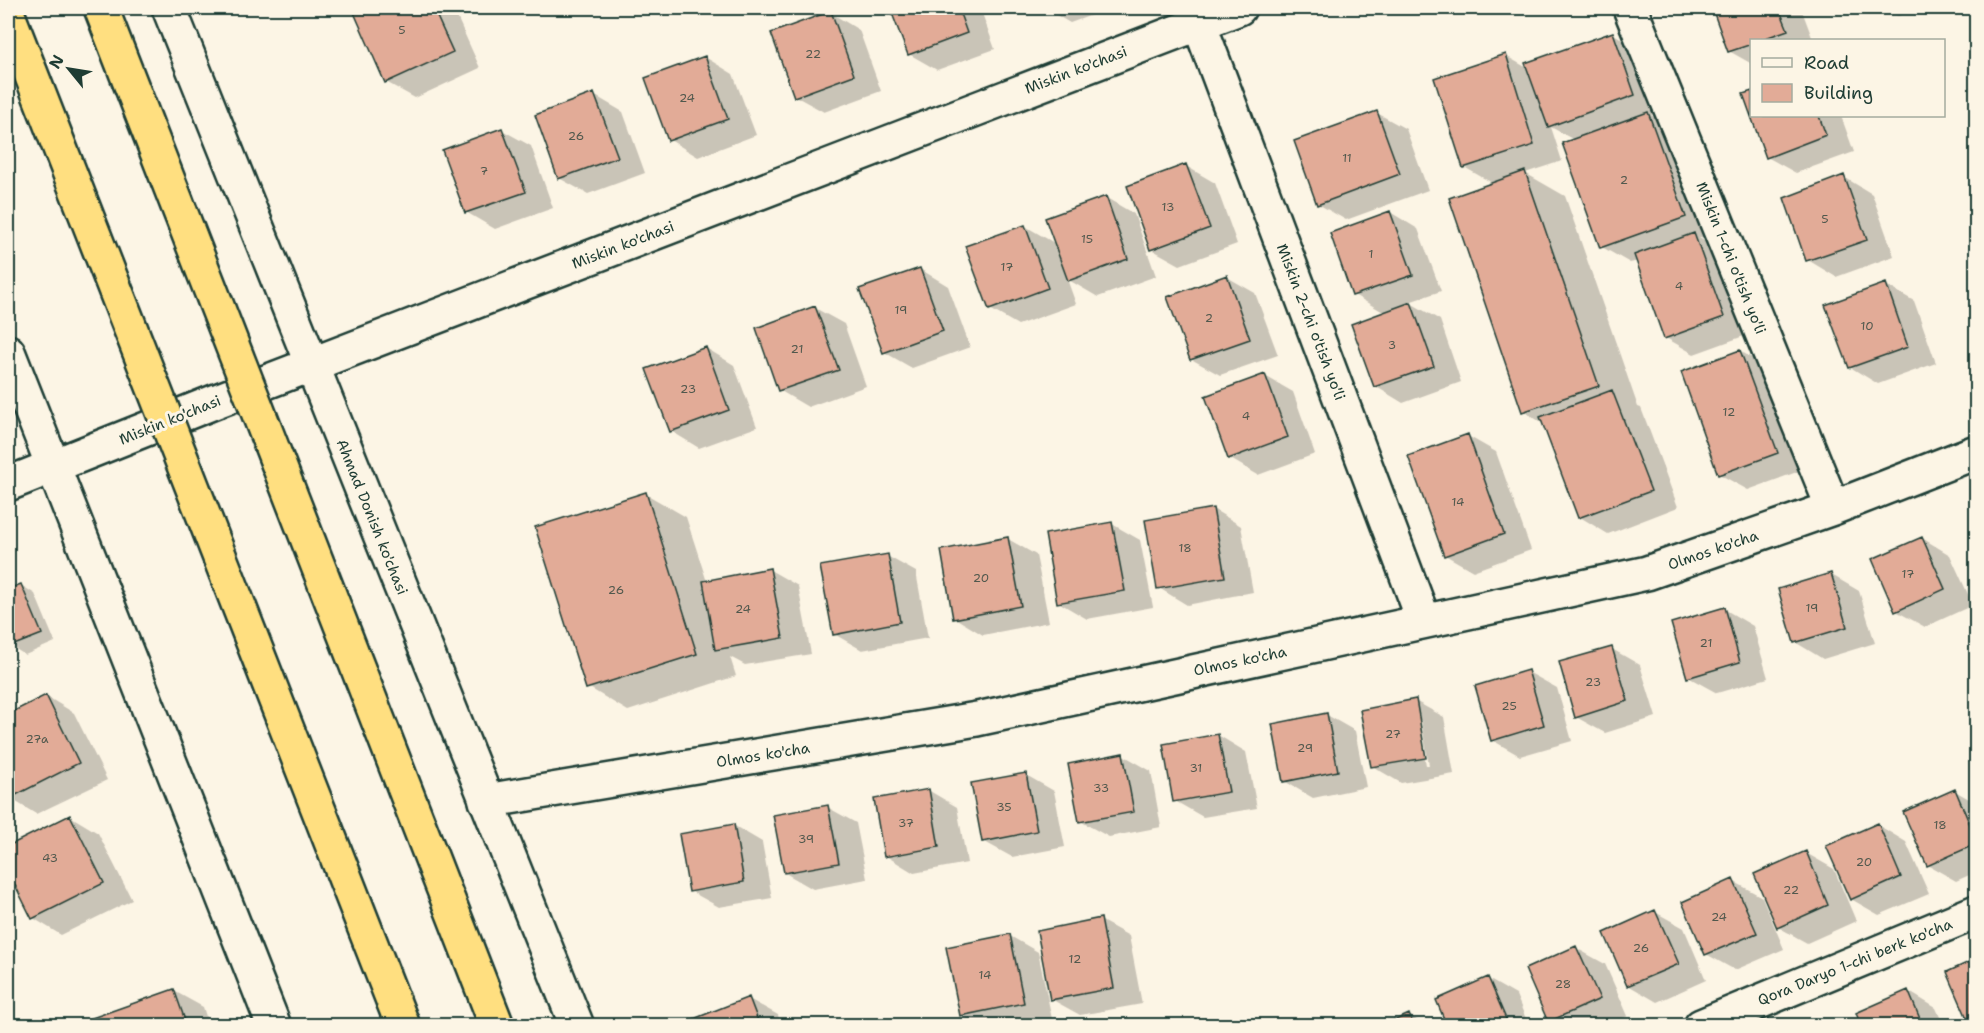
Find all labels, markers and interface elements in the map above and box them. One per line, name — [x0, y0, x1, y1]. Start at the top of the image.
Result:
house number: 5 — [398, 22, 406, 38]
north arrow — [39, 39, 99, 99]
legend — [1750, 39, 1945, 117]
street label: Miskin ko'chasi — [1022, 41, 1130, 99]
house number: 22 — [805, 46, 821, 62]
text: N — [44, 51, 69, 72]
text: Road — [1804, 51, 1849, 75]
text: Building — [1804, 81, 1873, 105]
house number: 24 — [679, 90, 695, 106]
house number: 26 — [568, 128, 584, 144]
house number: 11 — [1342, 150, 1352, 166]
house number: 7 — [480, 163, 488, 179]
house number: 2 — [1620, 172, 1628, 188]
street label: Miskin 1-chi o'tish yo'li — [1691, 179, 1771, 337]
house number: 13 — [1162, 199, 1174, 215]
house number: 5 — [1821, 211, 1829, 227]
street label: Miskin ko'chasi — [569, 216, 677, 274]
house number: 15 — [1081, 231, 1093, 247]
street label: Miskin 2-chi o'tish yo'li — [1272, 241, 1350, 403]
house number: 1 — [1368, 246, 1374, 262]
house number: 17 — [1001, 259, 1013, 275]
house number: 4 — [1675, 278, 1683, 294]
house number: 19 — [895, 302, 907, 318]
house number: 2 — [1205, 310, 1213, 326]
house number: 10 — [1860, 318, 1874, 334]
house number: 3 — [1388, 337, 1396, 353]
house number: 21 — [791, 341, 803, 357]
house number: 23 — [680, 381, 696, 397]
street label: Miskin ko'chasi — [116, 390, 224, 450]
house number: 12 — [1723, 404, 1735, 420]
house number: 4 — [1242, 408, 1250, 424]
street label: Ahmad Donish ko'chasi — [332, 436, 412, 598]
house number: 14 — [1452, 494, 1464, 510]
street label: Olmos ko'cha — [1665, 525, 1762, 575]
house number: 18 — [1178, 540, 1192, 556]
house number: 17 — [1902, 566, 1914, 582]
house number: 20 — [973, 570, 989, 586]
house number: 26 — [608, 582, 624, 598]
house number: 19 — [1806, 600, 1818, 616]
house number: 24 — [735, 601, 751, 617]
house number: 21 — [1700, 635, 1712, 651]
street label: Olmos ko'cha — [1192, 641, 1289, 681]
house number: 23 — [1585, 674, 1601, 690]
house number: 25 — [1501, 698, 1517, 714]
house number: 27 — [1385, 726, 1401, 742]
house number: 27a — [26, 731, 49, 747]
street label: Olmos ko'cha — [715, 738, 812, 772]
house number: 29 — [1297, 740, 1313, 756]
house number: 31 — [1190, 760, 1202, 776]
house number: 33 — [1093, 780, 1109, 796]
house number: 35 — [996, 799, 1012, 815]
house number: 37 — [898, 815, 914, 831]
house number: 18 — [1933, 817, 1947, 833]
house number: 39 — [798, 831, 814, 847]
house number: 43 — [42, 850, 58, 866]
house number: 20 — [1856, 854, 1872, 870]
house number: 22 — [1783, 882, 1799, 898]
house number: 24 — [1711, 909, 1727, 925]
street label: Qora Daryo 1-chi berk ko'cha — [1755, 913, 1956, 1010]
house number: 26 — [1633, 940, 1649, 956]
house number: 12 — [1069, 951, 1081, 967]
house number: 14 — [979, 967, 991, 983]
house number: 28 — [1555, 976, 1571, 992]

